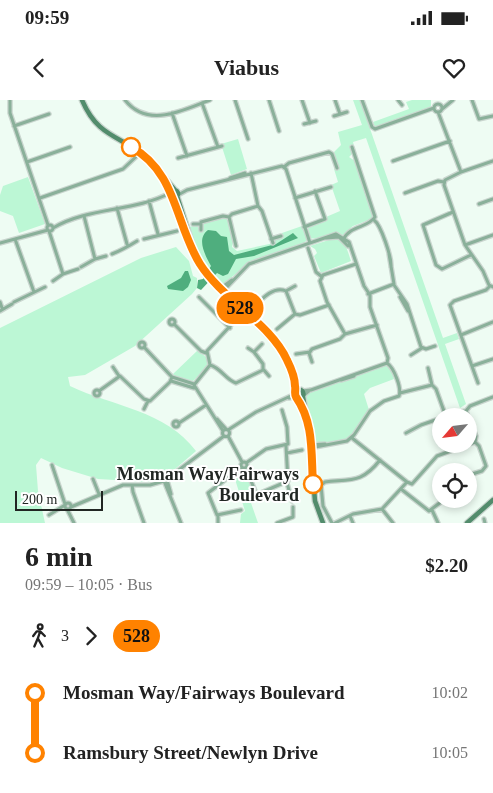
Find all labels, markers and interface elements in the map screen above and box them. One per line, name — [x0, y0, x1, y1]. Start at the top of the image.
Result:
text: 09:59 — [25, 7, 69, 28]
icon: back — [25, 54, 53, 82]
icon: heart — [440, 54, 468, 82]
text: Viabus — [214, 55, 279, 80]
unlabelled marker — [121, 137, 141, 157]
line badge: 528 — [211, 292, 269, 324]
text: 528 — [227, 298, 254, 318]
north arrow — [432, 408, 478, 452]
map controls — [432, 408, 477, 508]
button: locate — [432, 463, 477, 508]
place label: Mosman Way/Fairways Boulevard — [117, 464, 299, 505]
marker: Mosman Way/Fairways Boulevard — [303, 474, 323, 494]
scale bar — [15, 488, 102, 511]
text: 200 m — [22, 492, 57, 507]
text: 6 min — [25, 541, 93, 572]
text: $2.20 — [425, 555, 468, 576]
text: 09:59 – 10:05 · Bus — [25, 576, 152, 593]
icon: walk — [25, 622, 53, 650]
icon: forward — [77, 622, 105, 650]
text: 528 — [123, 626, 150, 646]
text: 3 — [61, 627, 69, 644]
text: Mosman Way/Fairways Boulevard — [63, 682, 345, 703]
text: 10:02 — [432, 684, 468, 701]
text: Ramsbury Street/Newlyn Drive — [63, 742, 318, 763]
text: 10:05 — [432, 744, 468, 761]

